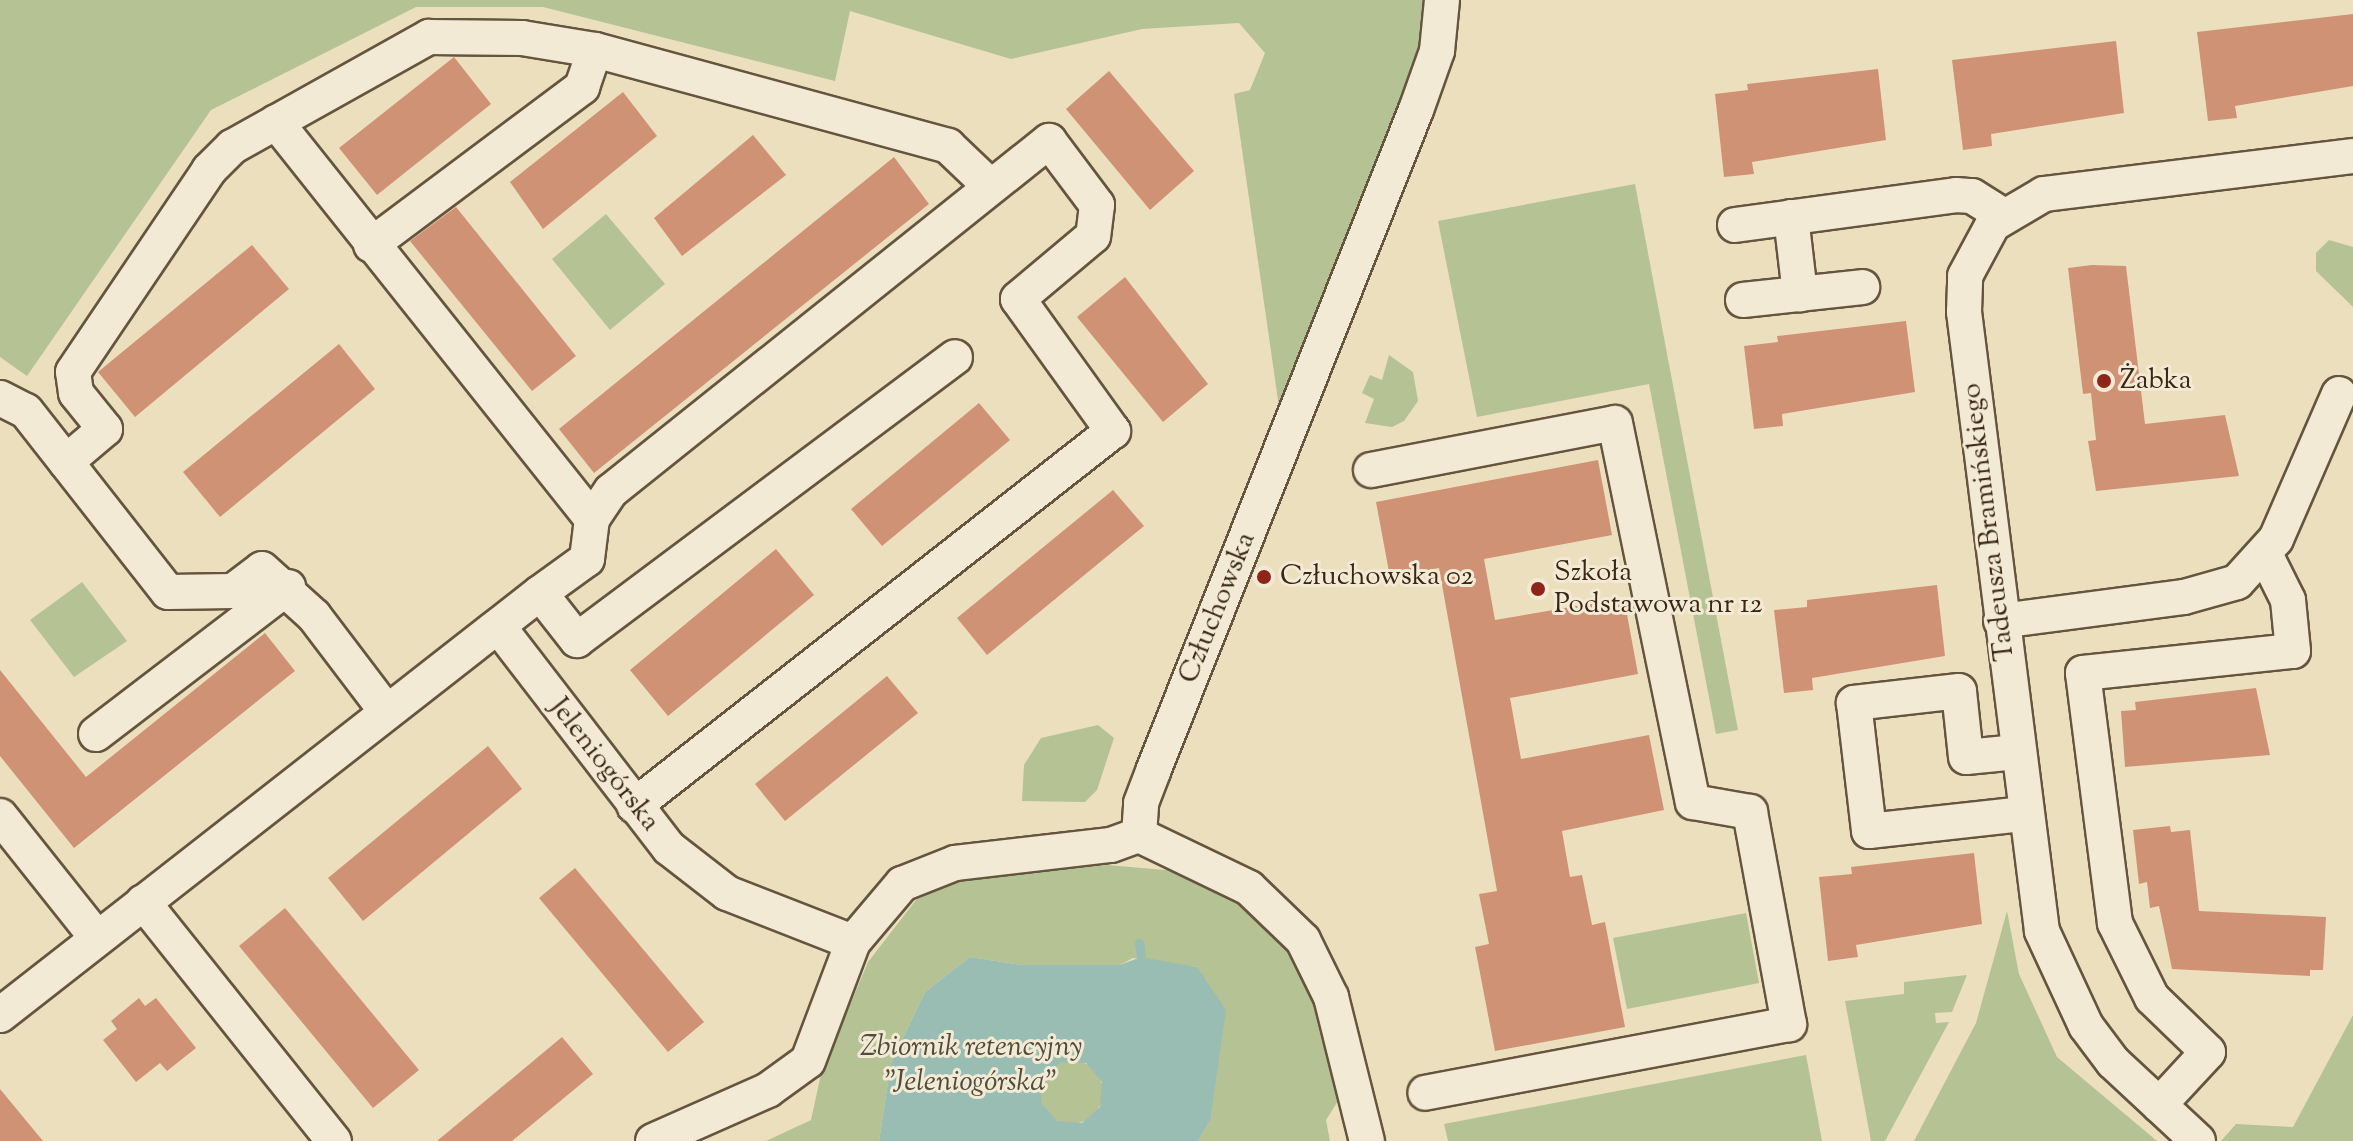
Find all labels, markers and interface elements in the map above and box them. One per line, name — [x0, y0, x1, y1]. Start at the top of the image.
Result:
place label: Żabka — [2120, 364, 2192, 398]
marker: Żabka — [2095, 372, 2113, 390]
street label: Tadeusza Bramińskiego — [1955, 381, 2023, 663]
street label: Człuchowska — [1172, 528, 1264, 688]
place label: Szkoła Podstawowa nr 12 — [1554, 556, 1763, 622]
place label: Człuchowska 02 — [1280, 560, 1474, 594]
marker: Człuchowska 02 — [1255, 568, 1273, 586]
marker: Szkoła Podstawowa nr 12 — [1529, 580, 1547, 598]
street label: Jeleniogórska — [542, 692, 666, 838]
water label: Zbiornik retencyjny "Jeleniogórska" — [860, 1030, 1082, 1100]

